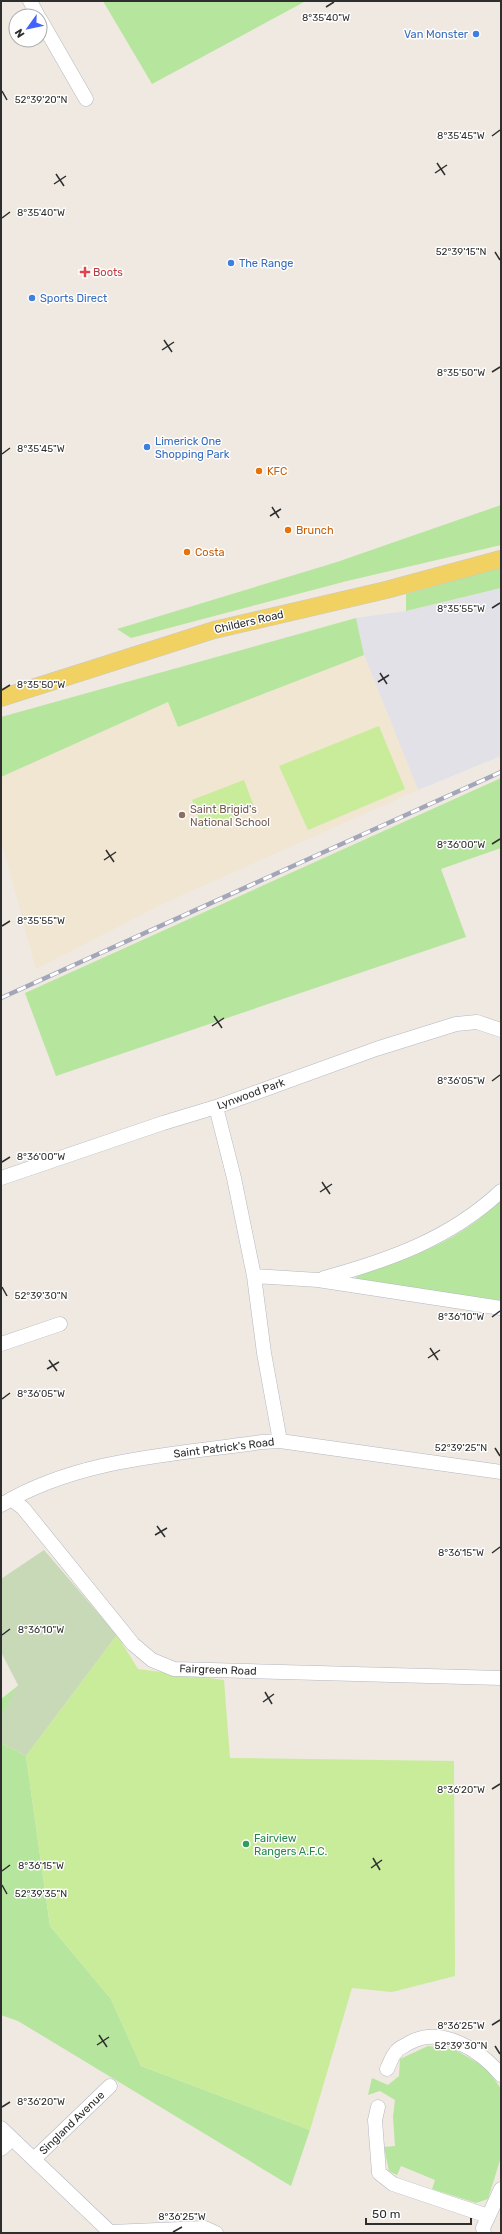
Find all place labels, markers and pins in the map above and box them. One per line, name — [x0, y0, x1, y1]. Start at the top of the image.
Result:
place label: Van Monster — [404, 28, 469, 41]
marker: Van Monster — [471, 29, 481, 39]
place label: The Range — [239, 257, 293, 270]
marker: The Range — [226, 258, 236, 268]
place label: Boots — [93, 266, 123, 279]
marker: Boots — [80, 267, 90, 277]
place label: Sports Direct — [40, 292, 108, 305]
marker: Sports Direct — [27, 293, 37, 303]
place label: Limerick One Shopping Park — [155, 435, 230, 461]
marker: Limerick One Shopping Park — [142, 442, 152, 452]
place label: KFC — [267, 465, 287, 478]
marker: KFC — [254, 466, 264, 476]
place label: Brunch — [296, 524, 334, 537]
marker: Brunch — [283, 525, 293, 535]
place label: Costa — [195, 546, 225, 559]
marker: Costa — [182, 547, 192, 557]
place label: Saint Brigid's National School — [190, 803, 270, 829]
marker: Saint Brigid's National School — [177, 810, 187, 820]
place label: Fairview Rangers A.F.C. — [254, 1832, 327, 1858]
marker: Fairview Rangers A.F.C. — [241, 1839, 251, 1849]

